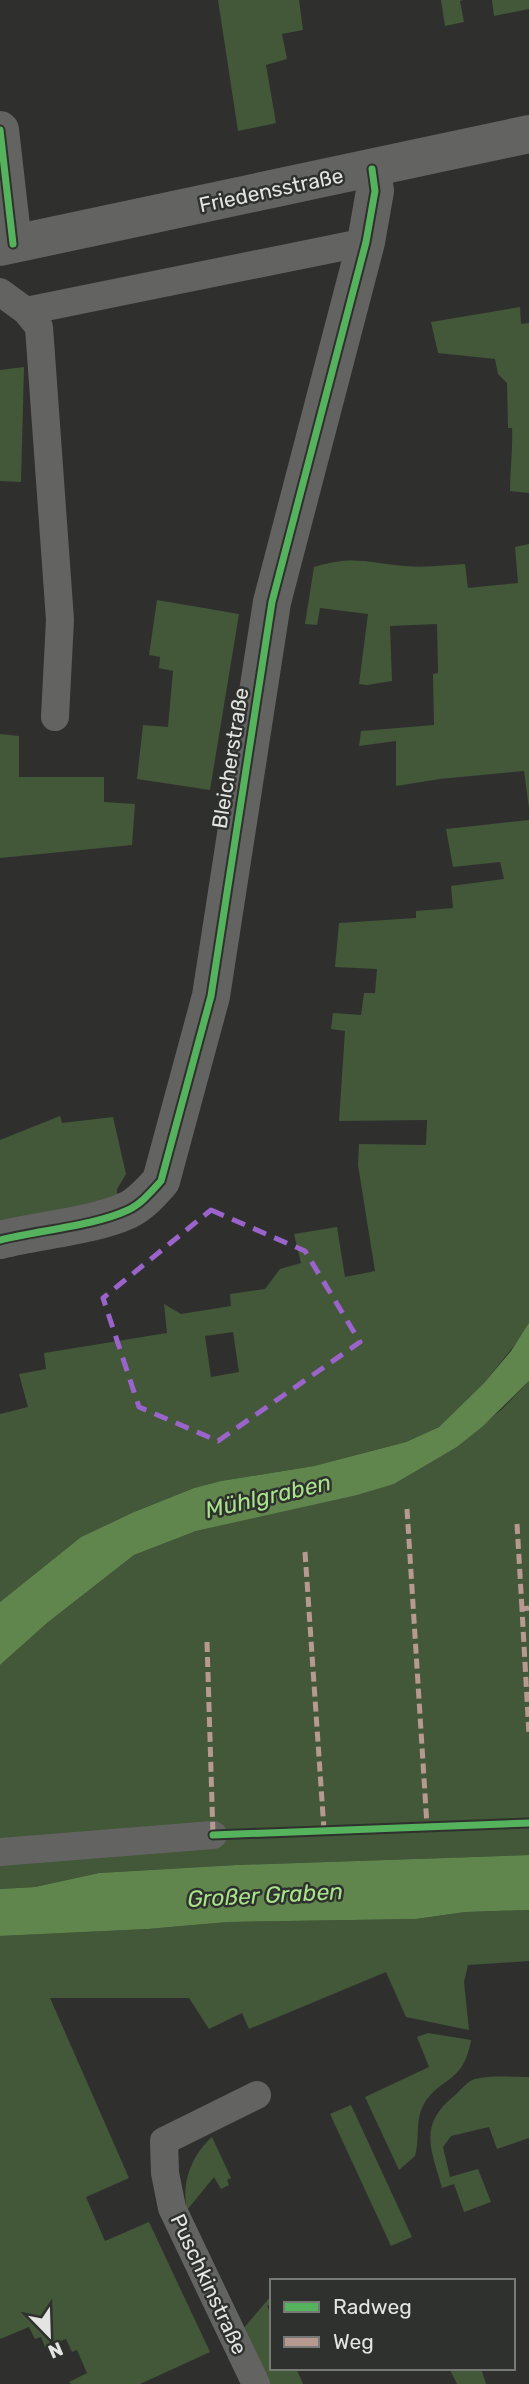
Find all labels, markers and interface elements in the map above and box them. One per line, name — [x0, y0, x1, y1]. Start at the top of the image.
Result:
street label: Friedensstraße — [197, 162, 345, 218]
street label: Bleicherstraße — [207, 686, 253, 830]
water label: Mühlgraben — [202, 1468, 334, 1524]
water label: Großer Graben — [186, 1877, 344, 1913]
street label: Puschkinstraße — [165, 2210, 253, 2358]
legend — [270, 2279, 515, 2370]
text: Radweg — [333, 2294, 412, 2319]
north arrow — [14, 2300, 84, 2370]
text: Weg — [333, 2329, 374, 2354]
text: N — [45, 2337, 66, 2363]

